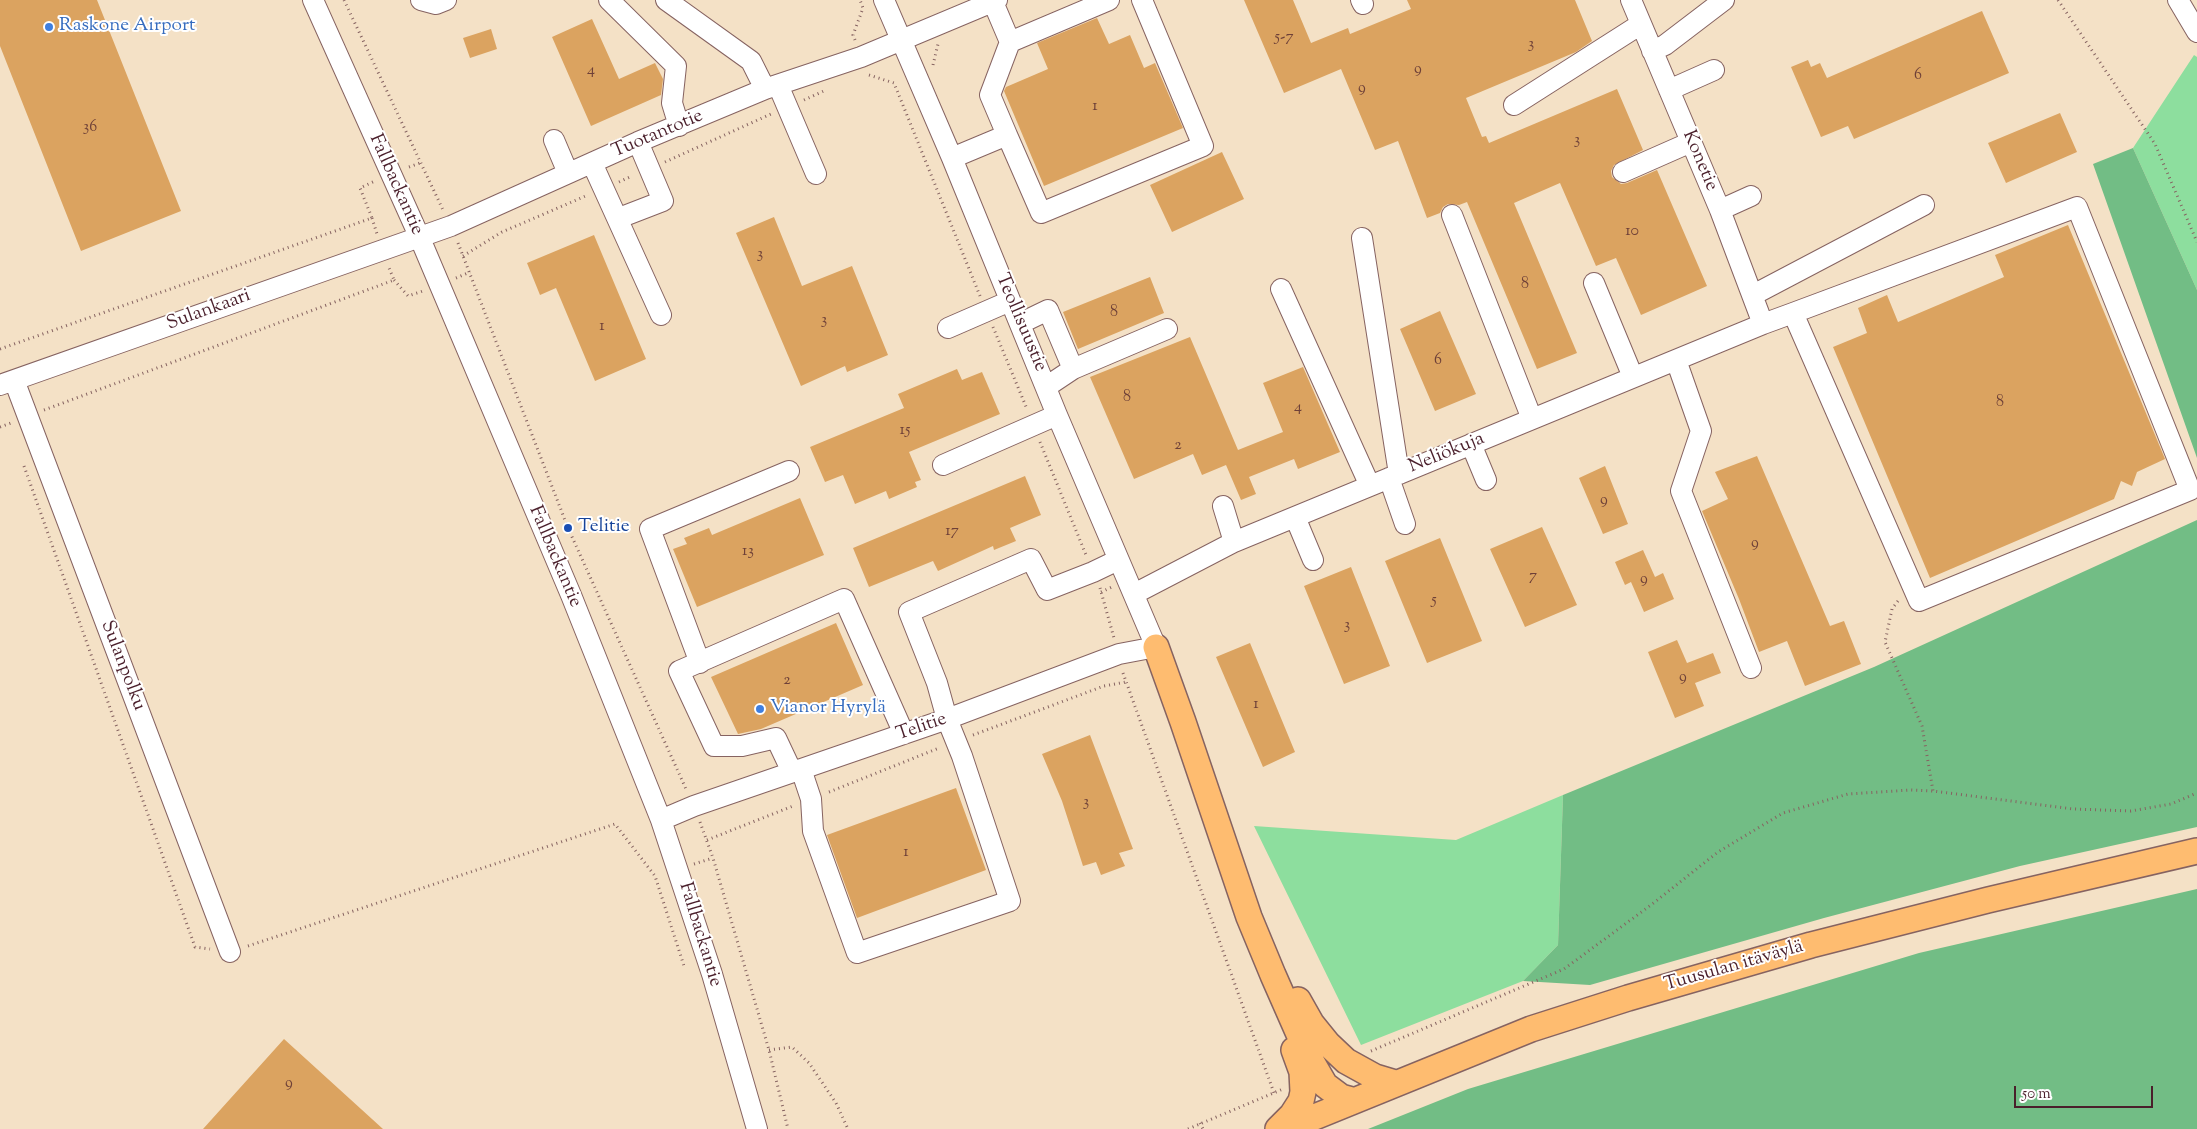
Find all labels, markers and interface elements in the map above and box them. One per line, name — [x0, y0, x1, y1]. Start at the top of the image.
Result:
place label: Raskone Airport — [59, 16, 196, 38]
marker: Raskone Airport — [43, 21, 55, 33]
house number: 5-7 — [1275, 28, 1293, 48]
house number: 3 — [1528, 35, 1534, 55]
house number: 9 — [1414, 60, 1422, 80]
house number: 4 — [587, 61, 595, 81]
house number: 6 — [1914, 66, 1922, 86]
house number: 9 — [1358, 79, 1366, 99]
house number: 1 — [1092, 97, 1098, 117]
street label: Tuotantotie — [609, 106, 707, 164]
house number: 36 — [83, 118, 97, 138]
street label: Konetie — [1676, 127, 1722, 195]
street label: Fallbackantie — [363, 131, 427, 239]
house number: 3 — [1574, 131, 1580, 151]
house number: 10 — [1625, 222, 1639, 242]
house number: 3 — [757, 245, 763, 265]
street label: Teollisuustie — [989, 271, 1051, 375]
house number: 8 — [1521, 275, 1529, 295]
street label: Sulankaari — [164, 285, 254, 337]
house number: 8 — [1110, 303, 1118, 323]
house number: 3 — [821, 311, 827, 331]
house number: 1 — [599, 317, 605, 337]
house number: 6 — [1434, 351, 1442, 371]
house number: 8 — [1123, 388, 1131, 408]
house number: 8 — [1996, 393, 2004, 413]
house number: 4 — [1294, 398, 1302, 418]
house number: 15 — [900, 421, 910, 441]
street label: Neliökuja — [1406, 429, 1488, 479]
house number: 2 — [1174, 436, 1182, 456]
house number: 9 — [1600, 491, 1608, 511]
street label: Fallbackantie — [522, 503, 586, 611]
place label: Telitie — [578, 517, 630, 539]
marker: Telitie — [562, 522, 574, 534]
house number: 17 — [945, 522, 959, 542]
house number: 9 — [1751, 534, 1759, 554]
house number: 13 — [742, 542, 754, 562]
house number: 7 — [1529, 567, 1537, 587]
house number: 9 — [1640, 570, 1648, 590]
house number: 5 — [1431, 591, 1437, 611]
house number: 3 — [1344, 616, 1350, 636]
street label: Sulanpolku — [94, 618, 150, 714]
house number: 9 — [1679, 668, 1687, 688]
house number: 2 — [783, 671, 791, 691]
house number: 1 — [1253, 695, 1259, 715]
place label: Vianor Hyrylä — [770, 698, 886, 720]
marker: Vianor Hyrylä — [754, 703, 766, 715]
street label: Telitie — [894, 709, 950, 747]
house number: 3 — [1083, 793, 1089, 813]
house number: 1 — [903, 843, 909, 863]
street label: Fallbackantie — [672, 880, 726, 990]
street label: Tuusulan itäväylä — [1662, 936, 1806, 998]
house number: 9 — [285, 1074, 293, 1094]
scale bar — [2017, 1076, 2156, 1108]
text: 50 m — [2022, 1084, 2051, 1105]

